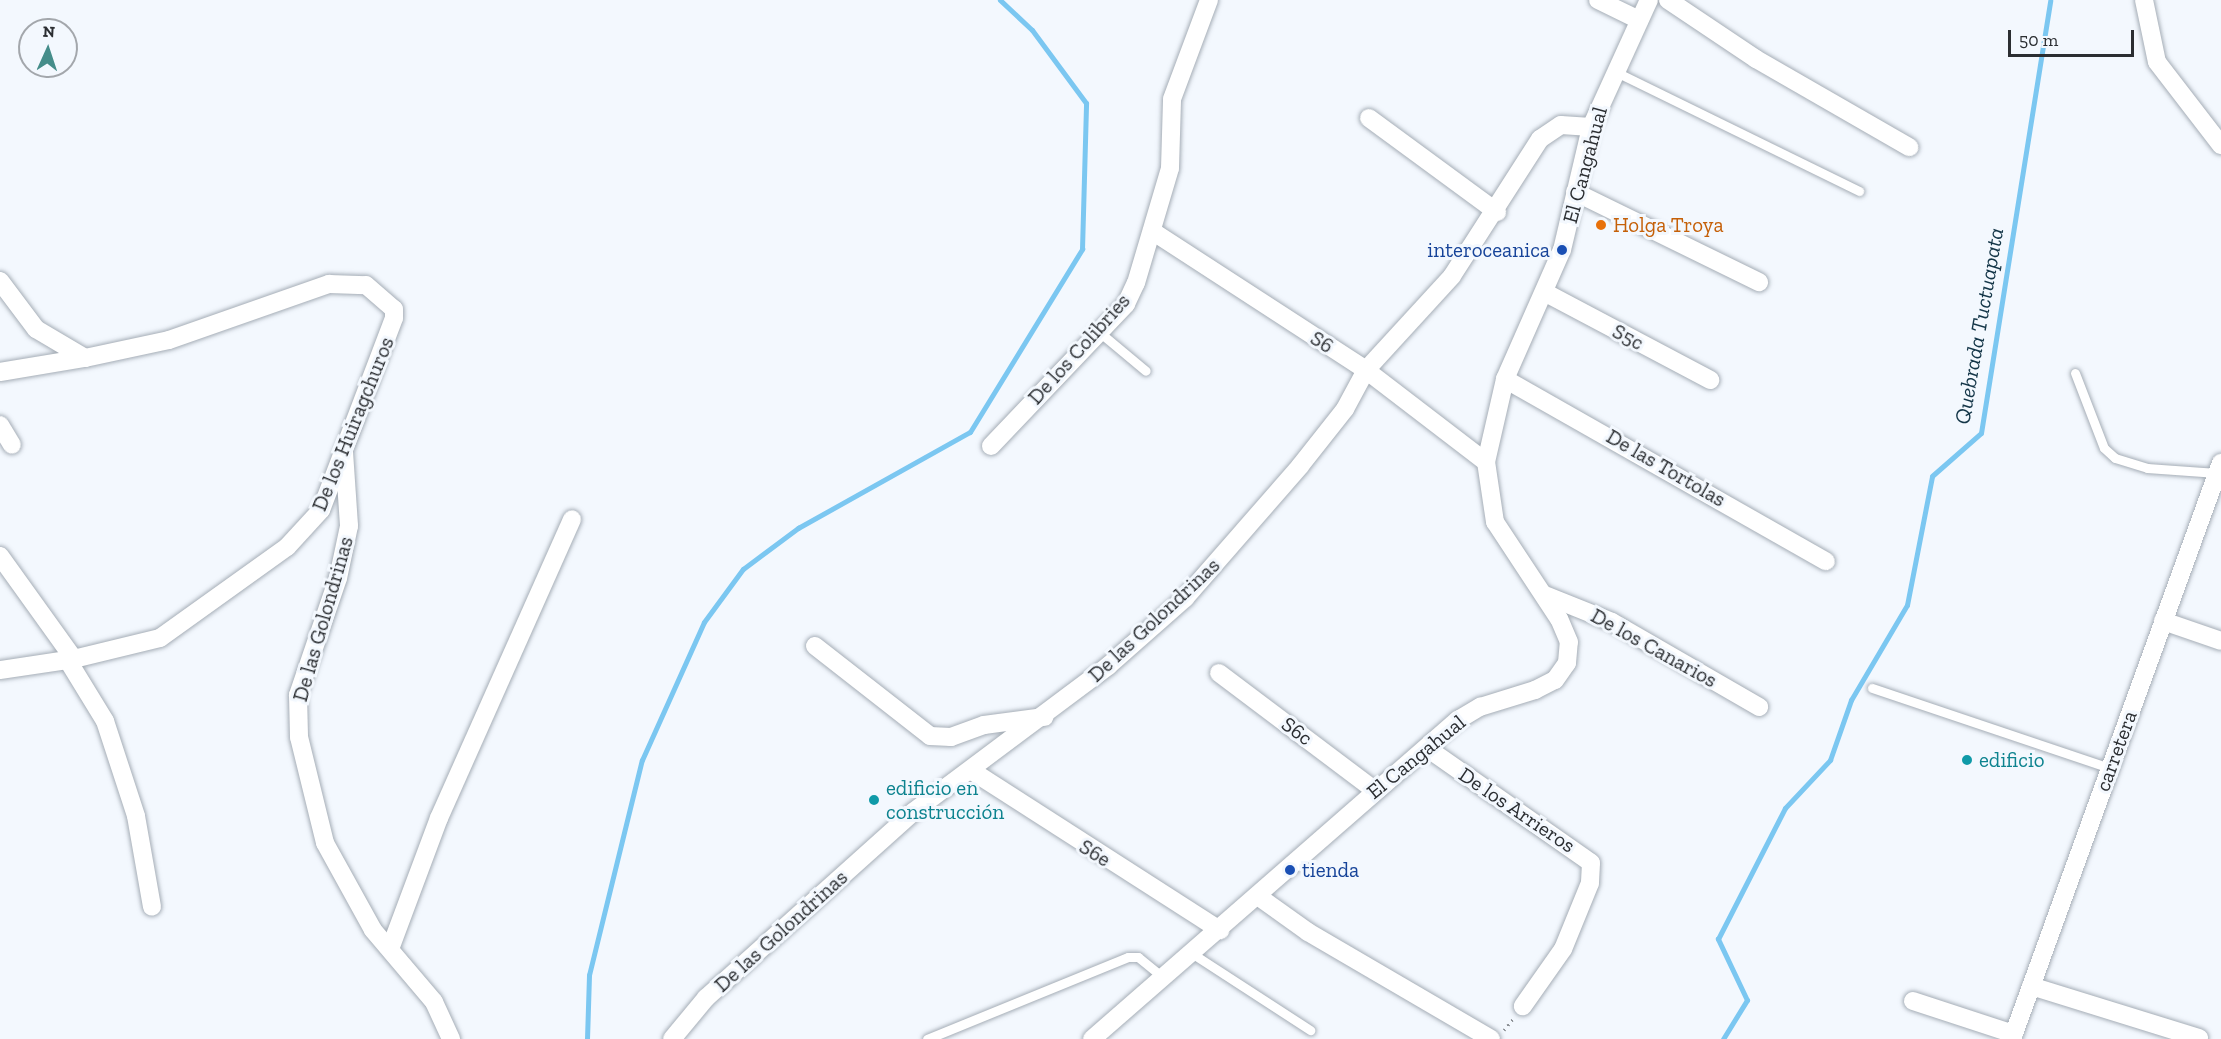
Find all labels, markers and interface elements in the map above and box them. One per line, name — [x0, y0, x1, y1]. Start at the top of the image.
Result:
north arrow — [18, 18, 78, 78]
scale bar — [2011, 18, 2137, 56]
text: N — [42, 22, 55, 41]
text: 50 m — [2019, 29, 2058, 51]
street label: El Cangahual — [1557, 104, 1613, 226]
place label: Holga Troya — [1613, 212, 1724, 238]
marker: Holga Troya — [1594, 218, 1608, 232]
water label: Quebrada Tuctuapata — [1949, 225, 2009, 427]
place label: interoceanica — [1427, 237, 1550, 263]
marker: interoceanica — [1555, 243, 1569, 257]
street label: De los Colibries — [1023, 288, 1135, 410]
street label: S5c — [1608, 318, 1648, 356]
street label: S6 — [1306, 325, 1338, 359]
street label: De los Huiragchuros — [307, 333, 399, 515]
street label: De las Tortolas — [1602, 424, 1730, 512]
street label: De las Golondrinas — [287, 534, 359, 704]
street label: De las Golondrinas — [1083, 553, 1225, 687]
street label: De los Canarios — [1587, 603, 1721, 693]
street label: carretera — [2090, 707, 2142, 795]
street label: El Cangahual — [1362, 710, 1470, 804]
street label: S6c — [1277, 711, 1317, 751]
place label: edificio — [1979, 747, 2045, 773]
marker: edificio — [1960, 753, 1974, 767]
street label: De los Arrieros — [1454, 762, 1580, 858]
place label: edificio en construcción — [886, 775, 1004, 825]
marker: edificio en construcción — [867, 793, 881, 807]
street label: S6e — [1075, 834, 1115, 872]
place label: tienda — [1302, 857, 1359, 883]
marker: tienda — [1283, 863, 1297, 877]
street label: De las Golondrinas — [709, 865, 853, 997]

